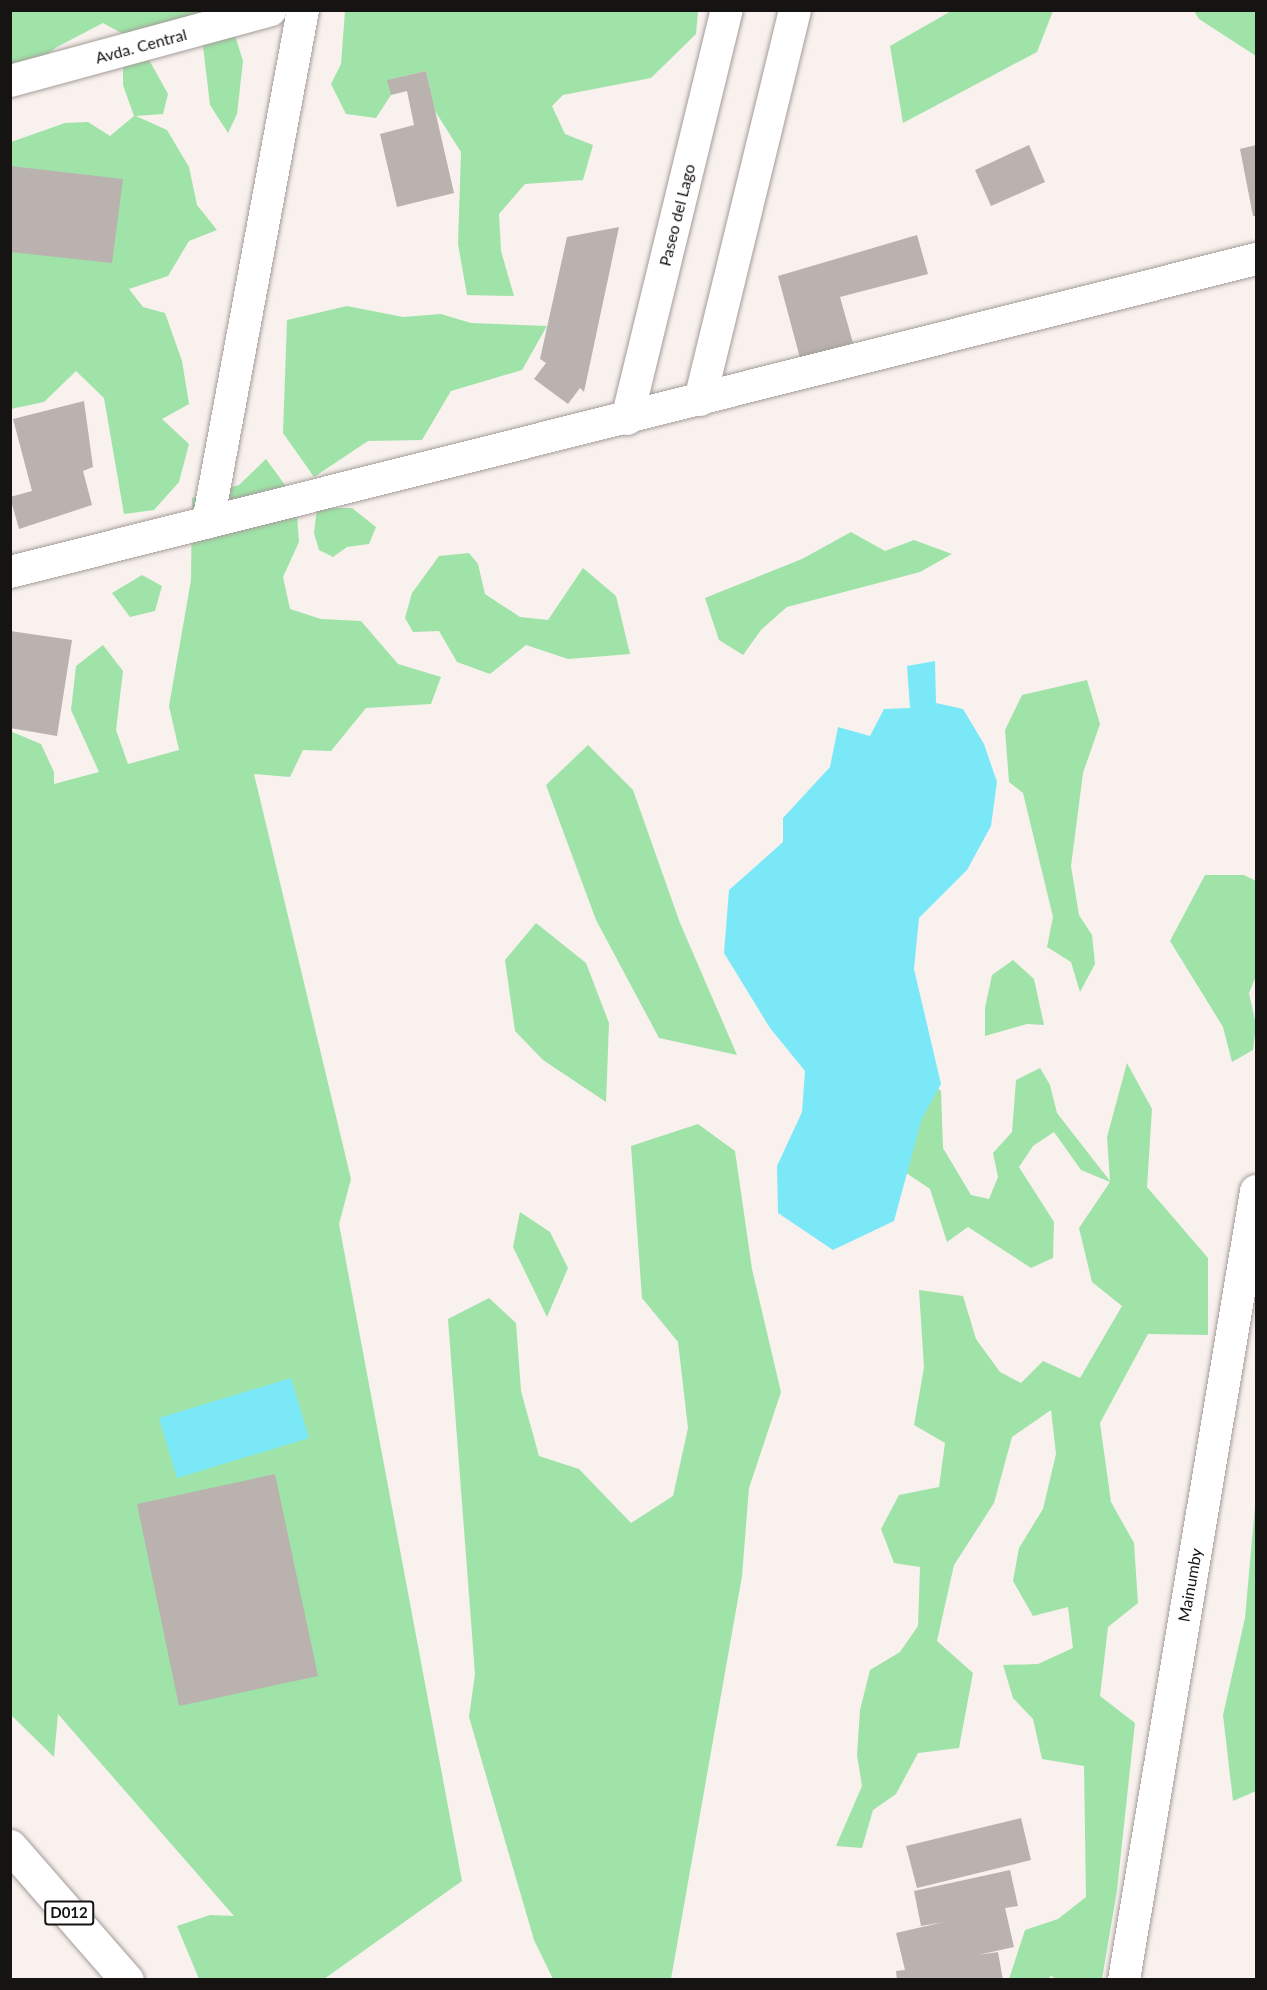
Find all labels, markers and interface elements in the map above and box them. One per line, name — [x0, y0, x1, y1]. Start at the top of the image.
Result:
street label: Avda. Central — [93, 25, 189, 67]
street label: Paseo del Lago — [655, 162, 699, 268]
street label: Mainumby — [1174, 1547, 1206, 1623]
road number: D012 — [44, 1901, 94, 1925]

